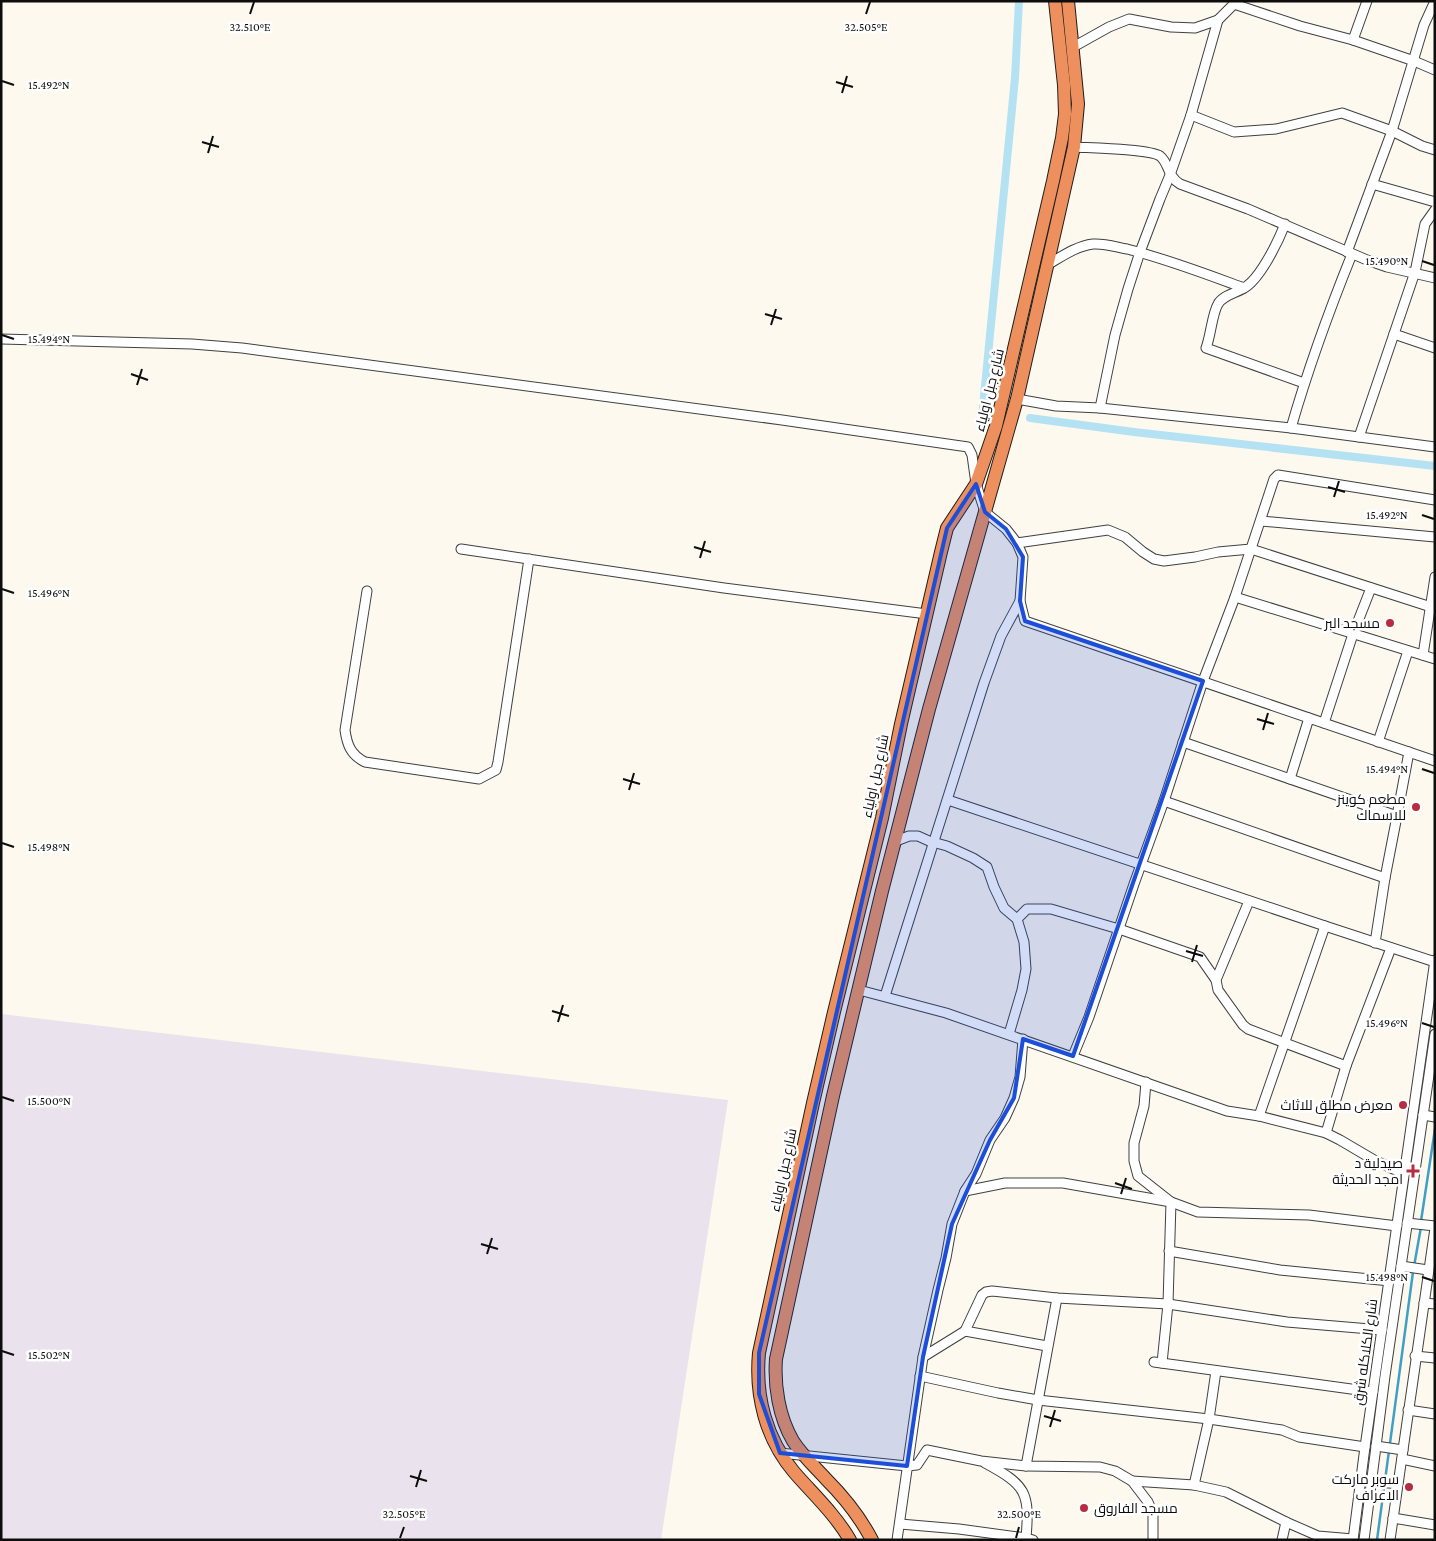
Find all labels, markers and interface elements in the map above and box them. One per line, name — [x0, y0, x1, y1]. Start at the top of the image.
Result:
text: 32.510°E — [229, 20, 271, 34]
text: 32.505°E — [845, 20, 888, 34]
text: 15.492°N — [28, 78, 70, 92]
text: 15.490°N — [1366, 254, 1409, 268]
text: 15.494°N — [28, 332, 70, 346]
street label: شارع جبل اولياء — [971, 347, 1008, 433]
text: 15.492°N — [1366, 508, 1408, 522]
text: 15.496°N — [28, 586, 70, 600]
place label: مسجد البر — [1323, 615, 1380, 631]
marker: مسجد البر — [1384, 617, 1396, 629]
street label: شارع جبل اولياء — [858, 733, 893, 820]
text: 15.494°N — [1366, 762, 1408, 776]
place label: مطعم كوينز للاسماك — [1336, 791, 1406, 823]
marker: مطعم كوينز للاسماك — [1410, 801, 1422, 813]
text: 15.498°N — [28, 840, 70, 854]
text: 15.496°N — [1366, 1016, 1408, 1030]
text: 15.500°N — [27, 1094, 71, 1108]
place label: معرض مطلق للاثاث — [1281, 1097, 1393, 1114]
marker: معرض مطلق للاثاث — [1397, 1099, 1409, 1111]
street label: شارع جبل اولياء — [766, 1127, 801, 1214]
place label: صيدلية د امجد الحديثة — [1332, 1155, 1403, 1187]
marker: صيدلية د امجد الحديثة — [1407, 1165, 1419, 1177]
text: 15.498°N — [1366, 1270, 1408, 1284]
street label: شارع الكلاكله شرق — [1350, 1298, 1381, 1406]
text: 15.502°N — [28, 1348, 70, 1362]
place label: سوبر ماركت الاعراف — [1332, 1471, 1399, 1503]
marker: سوبر ماركت الاعراف — [1403, 1481, 1415, 1493]
place label: مسجد الفاروق — [1094, 1500, 1178, 1517]
marker: مسجد الفاروق — [1078, 1502, 1090, 1514]
text: 32.505°E — [383, 1507, 426, 1521]
text: 32.500°E — [997, 1507, 1042, 1521]

